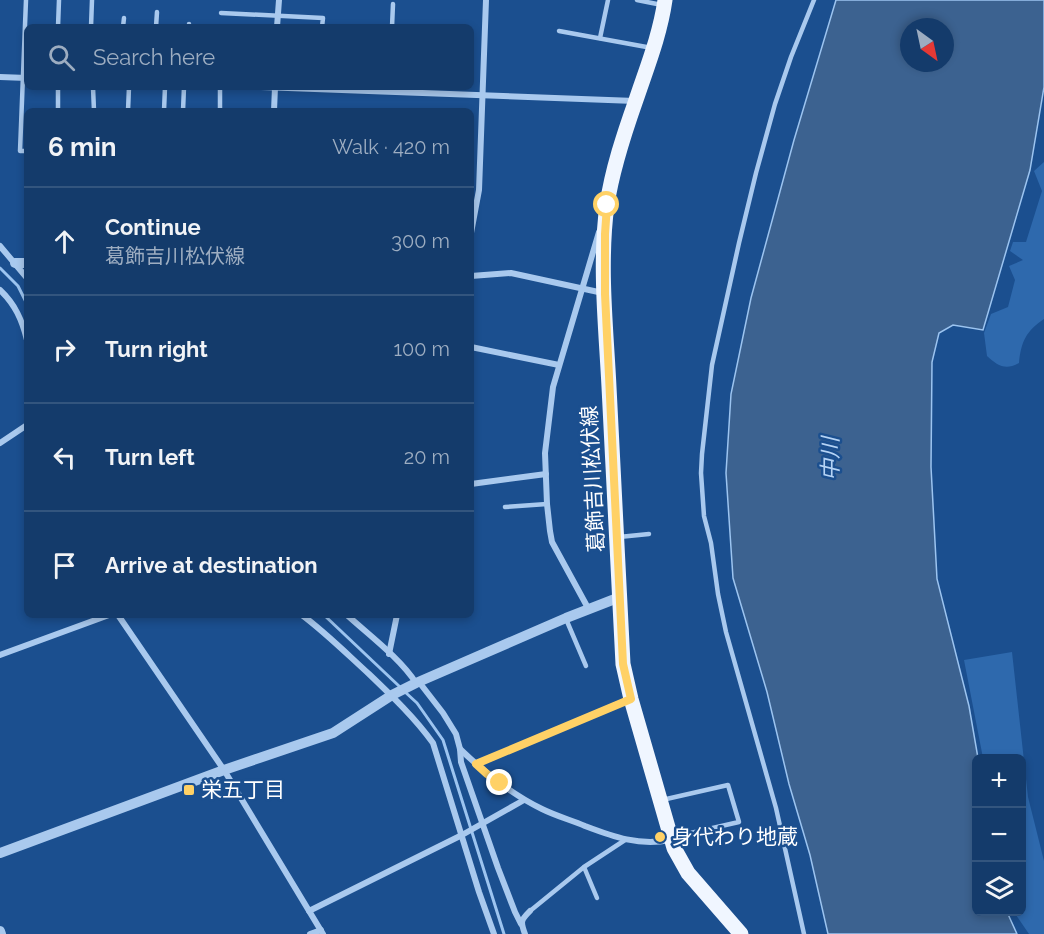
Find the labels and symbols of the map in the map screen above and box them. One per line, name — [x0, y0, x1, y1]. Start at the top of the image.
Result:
north arrow — [900, 18, 954, 72]
route start — [593, 191, 619, 217]
street label: 葛飾吉川松伏線 — [576, 405, 609, 553]
water label: 中川 — [817, 435, 843, 481]
route end — [486, 769, 512, 795]
place label: 栄五丁目 — [201, 777, 285, 802]
marker: 栄五丁目 — [182, 783, 196, 797]
place label: 身代わり地蔵 — [672, 824, 798, 849]
marker: 身代わり地蔵 — [653, 830, 667, 844]

